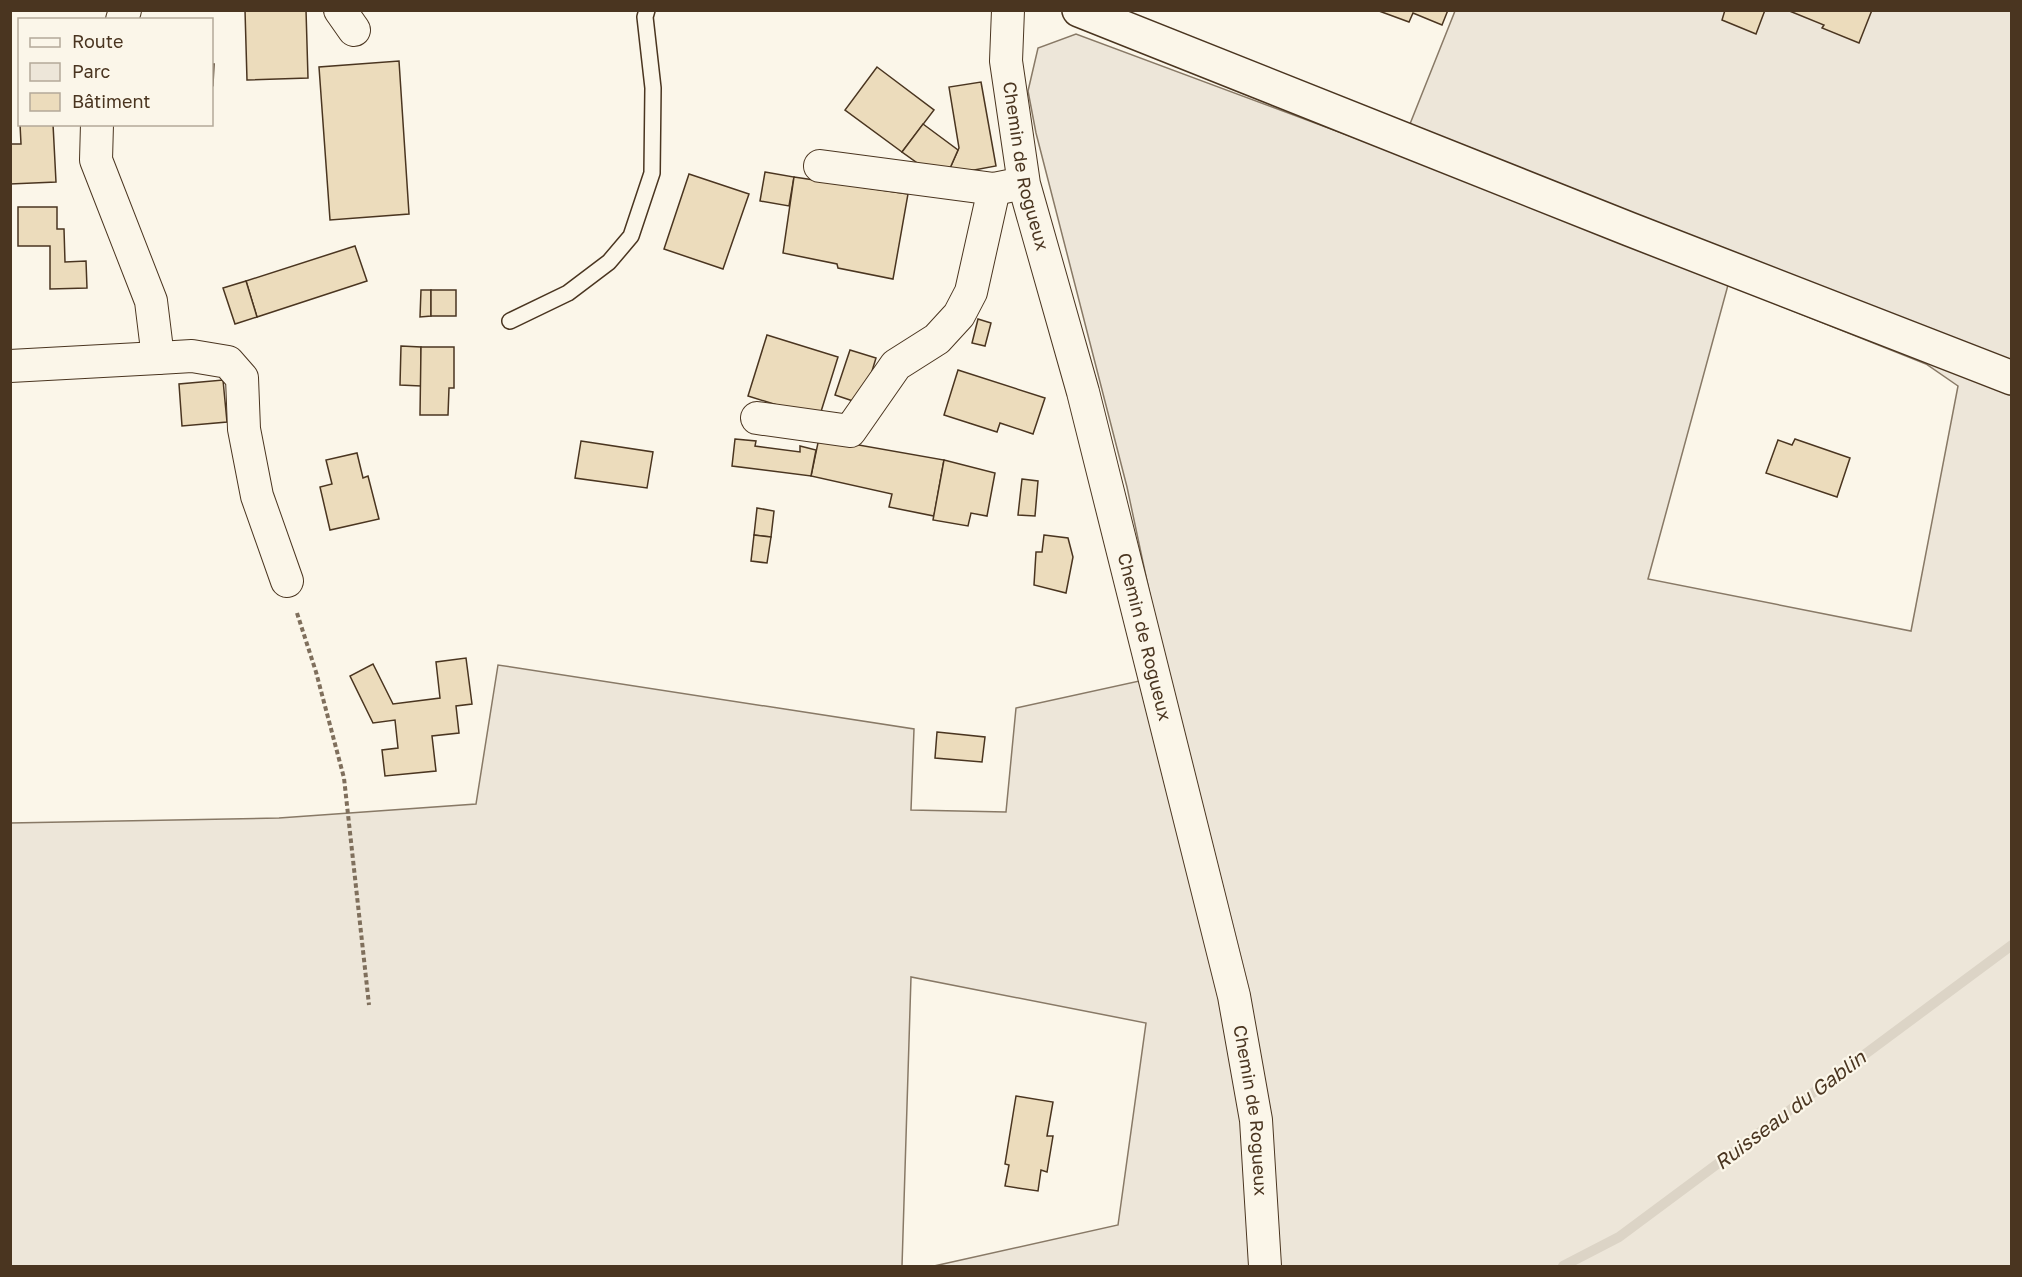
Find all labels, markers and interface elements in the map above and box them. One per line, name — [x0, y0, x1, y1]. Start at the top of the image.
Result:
legend — [18, 18, 213, 126]
text: Route — [72, 30, 123, 52]
text: Parc — [72, 60, 111, 82]
street label: Chemin de Rogueux — [999, 80, 1054, 253]
text: Bâtiment — [72, 90, 151, 112]
street label: Chemin de Rogueux — [1114, 550, 1177, 723]
street label: Chemin de Rogueux — [1229, 1023, 1273, 1197]
water label: Ruisseau du Gablin — [1709, 1044, 1870, 1174]

